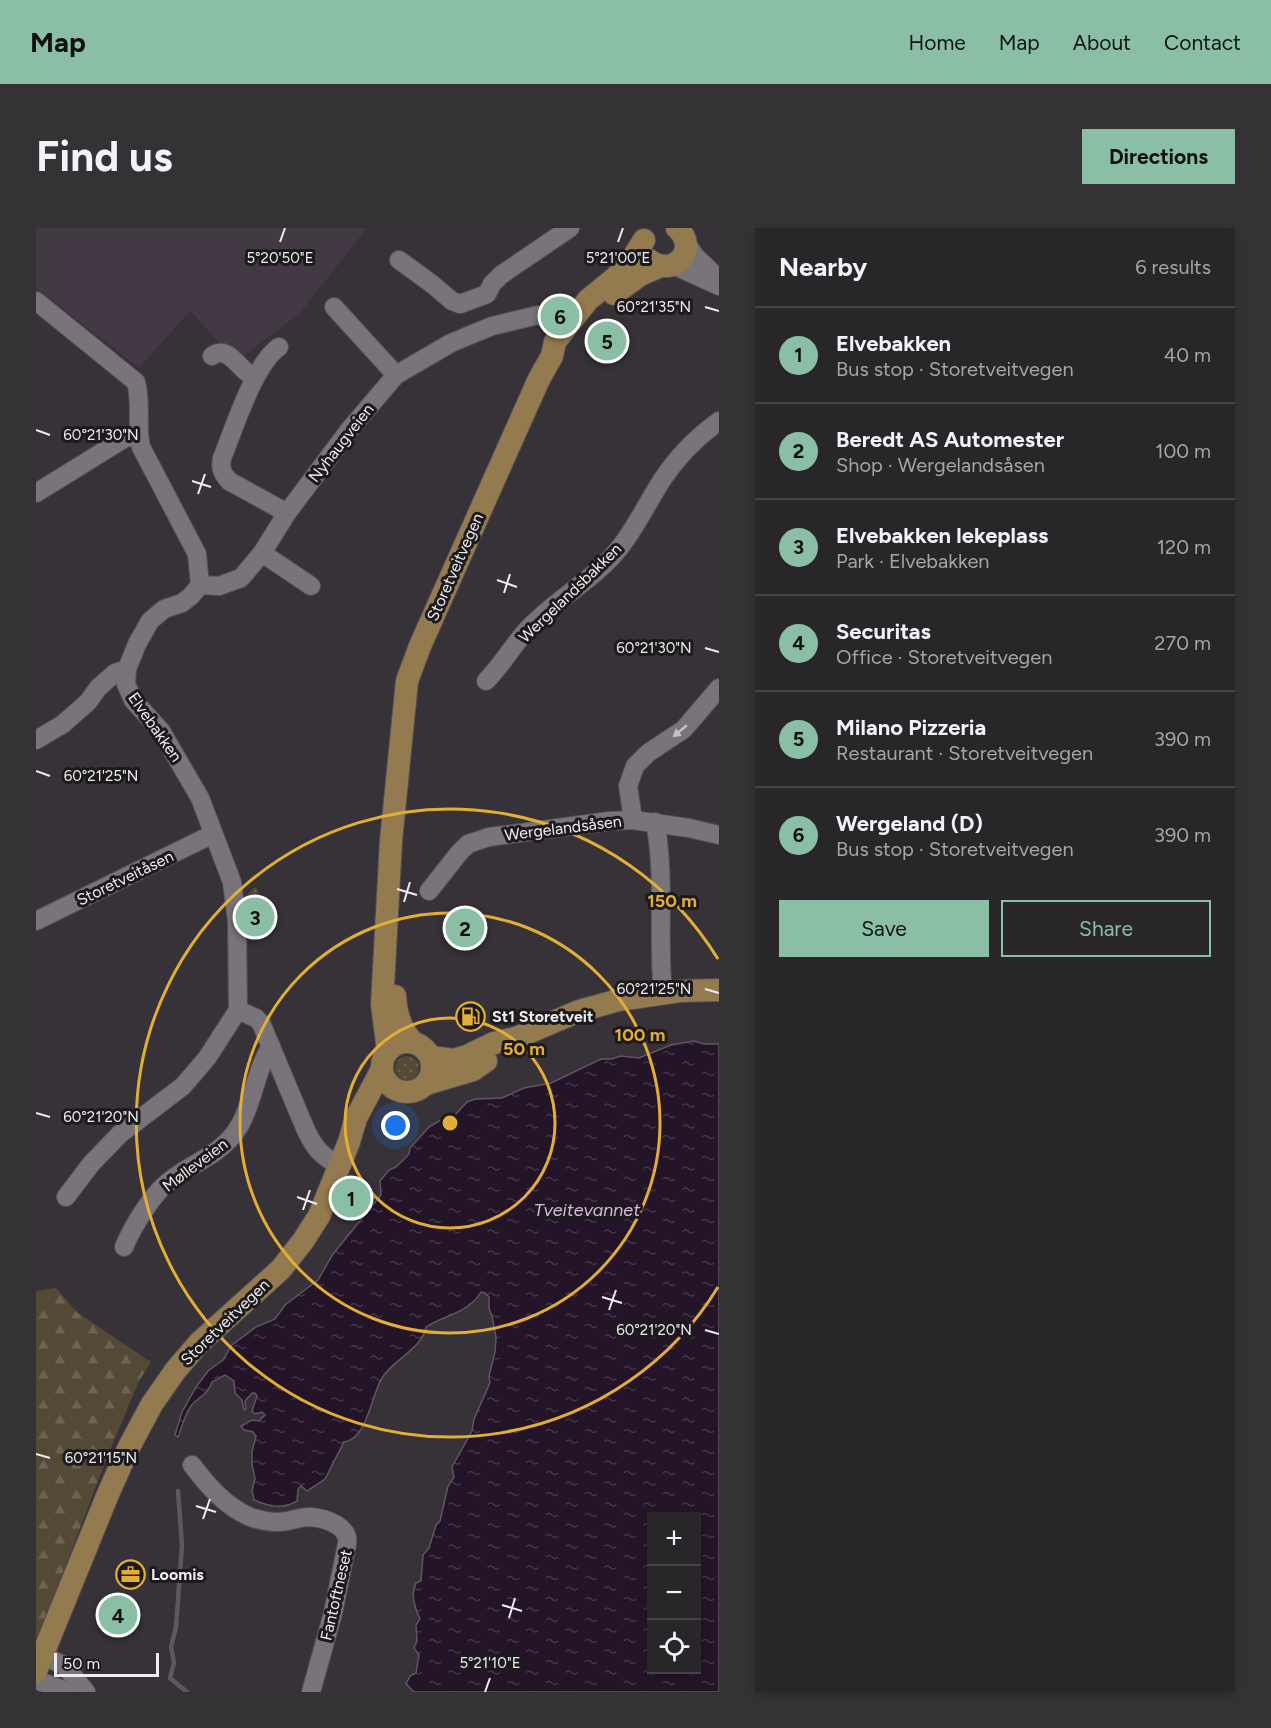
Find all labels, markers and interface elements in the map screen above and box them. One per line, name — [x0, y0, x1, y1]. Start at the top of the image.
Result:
text: Map — [30, 25, 86, 59]
text: Home — [909, 30, 966, 55]
text: Map — [999, 30, 1040, 55]
text: About — [1073, 30, 1131, 55]
text: Contact — [1164, 30, 1241, 55]
button: Directions — [1082, 129, 1235, 184]
text: Find us — [36, 131, 173, 182]
text: 5°20'50"E — [246, 249, 314, 267]
text: 5°21'00"E — [586, 249, 650, 267]
text: Nearby — [779, 251, 867, 283]
text: 6 results — [1135, 255, 1211, 279]
pin: 6 — [540, 294, 580, 338]
text: 60°21'35"N — [617, 298, 691, 316]
pin: 5 — [588, 318, 626, 364]
text: Elvebakken — [836, 330, 951, 357]
text: 1 — [794, 343, 803, 367]
text: 40 m — [1164, 343, 1211, 367]
text: Bus stop · Storetveitvegen — [836, 357, 1074, 381]
street label: Nyhaugveien — [304, 400, 378, 486]
text: 60°21'30"N — [63, 426, 139, 444]
text: Beredt AS Automester — [836, 426, 1064, 453]
text: 2 — [793, 439, 804, 463]
text: 100 m — [1155, 439, 1211, 463]
text: Shop · Wergelandsåsen — [836, 453, 1045, 477]
street label: Storetveitvegen — [423, 510, 487, 624]
text: Elvebakken lekeplass — [836, 522, 1048, 549]
text: 3 — [793, 535, 804, 559]
text: 120 m — [1157, 535, 1211, 559]
street label: Wergelandsbakken — [515, 539, 625, 647]
text: Park · Elvebakken — [836, 549, 990, 573]
text: Securitas — [836, 618, 931, 645]
text: 4 — [792, 631, 805, 655]
text: 270 m — [1154, 631, 1211, 655]
text: 60°21'30"N — [616, 639, 692, 657]
text: Office · Storetveitvegen — [836, 645, 1052, 669]
street label: Elvebakken — [124, 689, 186, 765]
text: Milano Pizzeria — [836, 714, 986, 741]
one-way arrow — [672, 725, 688, 738]
text: 5 — [793, 727, 804, 751]
text: 390 m — [1154, 727, 1211, 751]
text: Restaurant · Storetveitvegen — [836, 741, 1093, 765]
text: 60°21'25"N — [64, 767, 138, 785]
text: Wergeland (D) — [836, 810, 983, 837]
street label: Wergelandsåsen — [503, 811, 623, 845]
text: 6 — [793, 823, 804, 847]
text: 390 m — [1154, 823, 1211, 847]
text: Bus stop · Storetveitvegen — [836, 837, 1074, 861]
street label: Storetveitåsen — [74, 846, 176, 910]
text: 150 m — [647, 890, 697, 912]
pin: 3 — [236, 894, 274, 940]
button: Save — [779, 900, 989, 957]
button: Share — [1001, 900, 1211, 957]
pin: 2 — [446, 906, 484, 950]
text: 60°21'25"N — [617, 980, 691, 998]
fuel station icon: St1 Storetveit — [455, 1000, 487, 1032]
place label: St1 Storetveit — [492, 1007, 594, 1026]
text: 100 m — [615, 1024, 665, 1046]
text: 50 m — [503, 1038, 545, 1060]
text: 60°21'20"N — [63, 1108, 139, 1126]
your location — [381, 1111, 410, 1140]
centre of rings — [440, 1113, 460, 1133]
street label: Mølleveien — [159, 1134, 231, 1196]
pin: 1 — [332, 1176, 370, 1220]
water label: Tveitevannet — [534, 1199, 640, 1221]
street label: Storetveitvegen — [177, 1275, 273, 1369]
text: 60°21'20"N — [616, 1321, 692, 1339]
text: 60°21'15"N — [65, 1449, 137, 1467]
map controls — [647, 1512, 701, 1674]
button: + — [647, 1512, 701, 1566]
street label: Fantoftneset — [316, 1548, 356, 1642]
office icon: Loomis — [114, 1558, 146, 1590]
place label: Loomis — [151, 1565, 204, 1584]
button: − — [647, 1566, 701, 1620]
pin: 4 — [98, 1592, 137, 1638]
button: locate — [647, 1620, 701, 1674]
scale bar — [54, 1650, 159, 1678]
text: 50 m — [63, 1654, 100, 1673]
text: 5°21'10"E — [459, 1654, 521, 1672]

